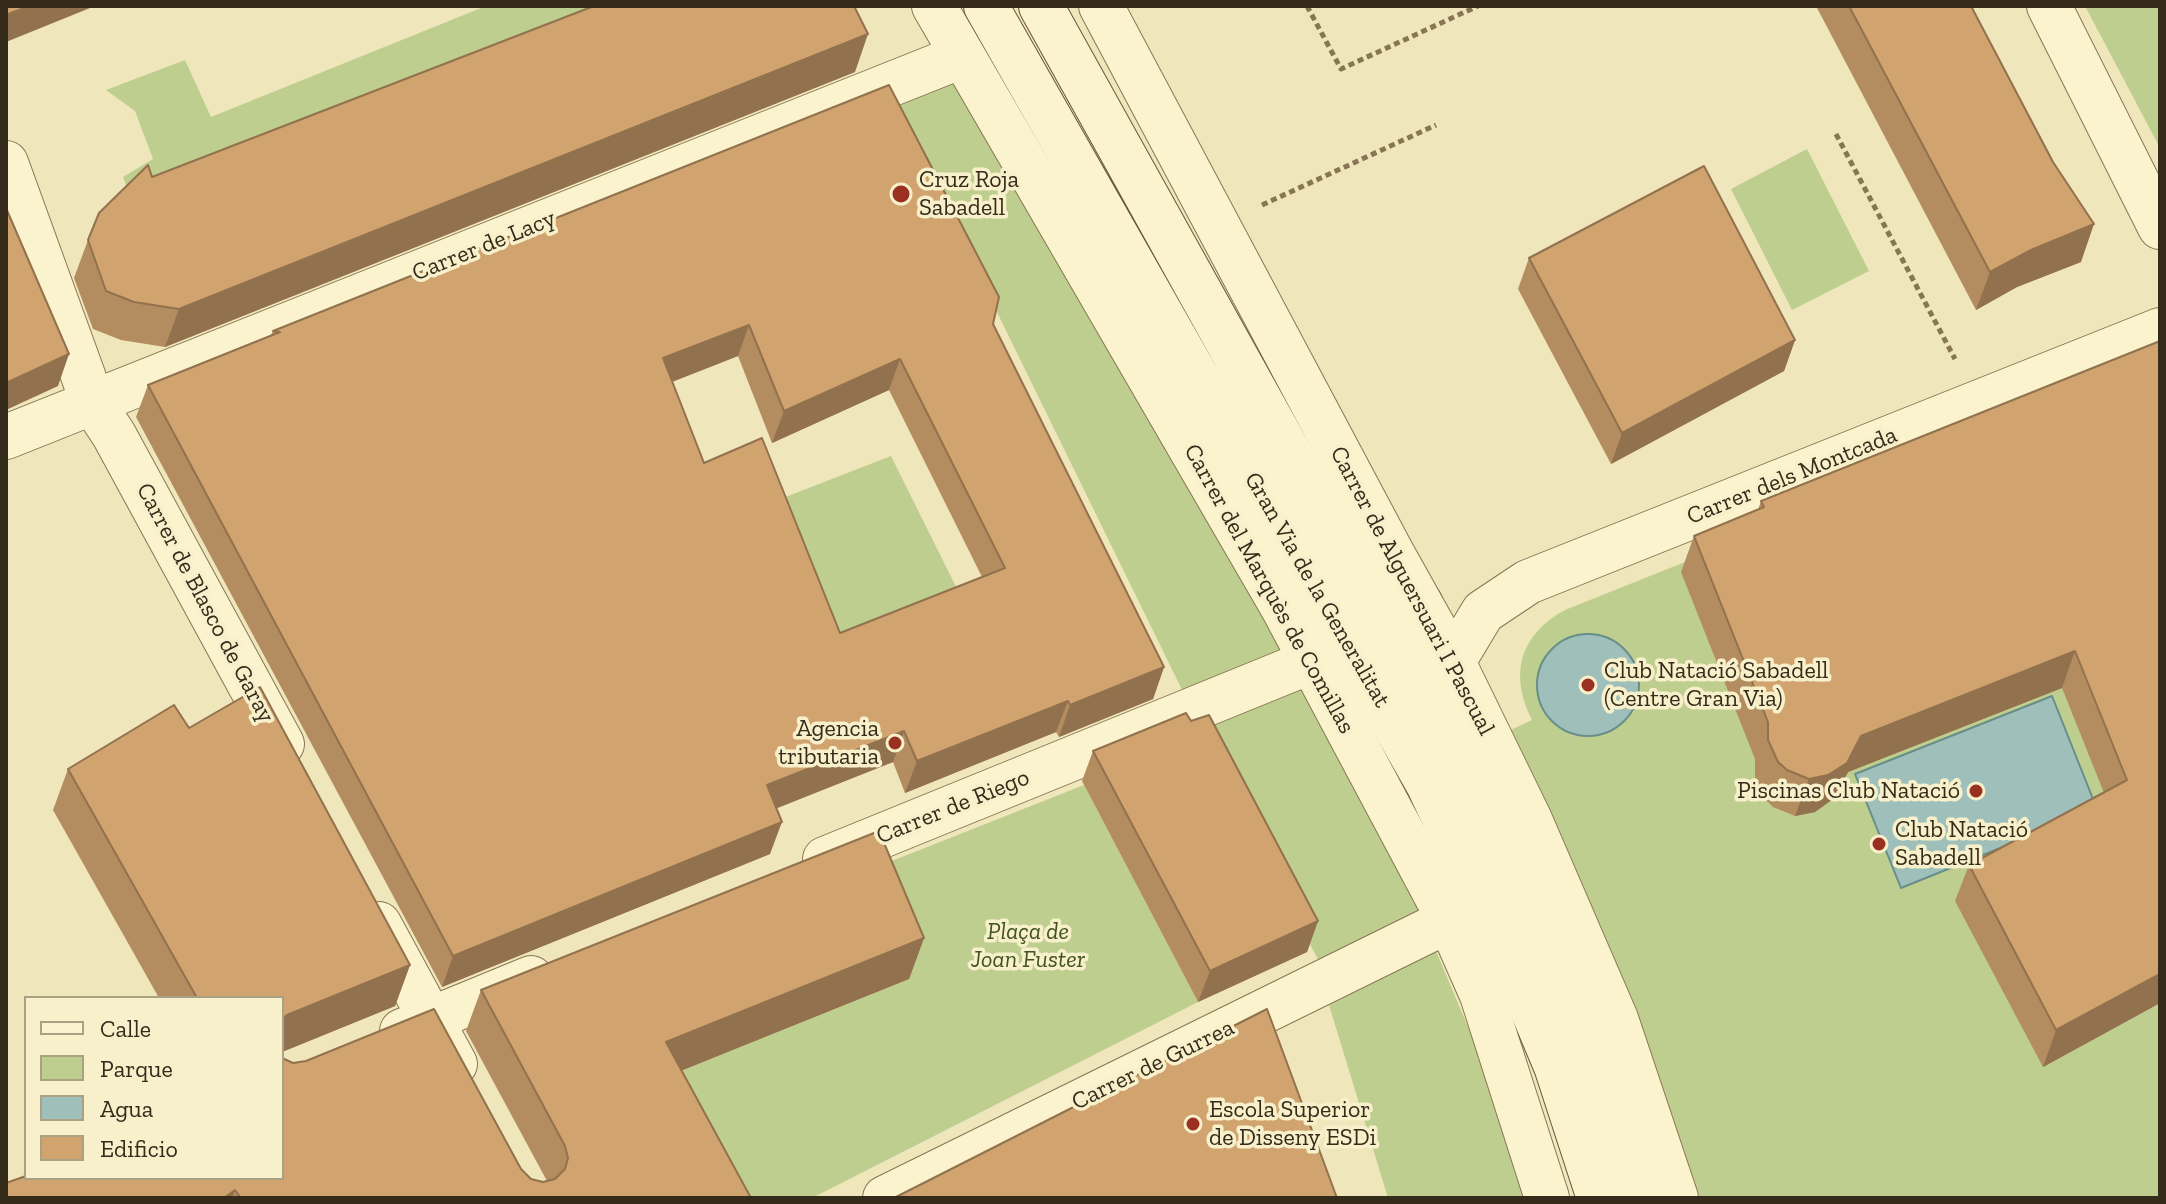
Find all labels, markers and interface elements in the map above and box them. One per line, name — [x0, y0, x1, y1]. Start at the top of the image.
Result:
place label: Cruz Roja Sabadell — [919, 166, 1019, 222]
marker: Cruz Roja Sabadell — [890, 183, 912, 205]
street label: Carrer de Lacy — [408, 204, 560, 288]
street label: Carrer dels Montcada — [1683, 421, 1901, 531]
street label: Carrer del Marquès de Comillas — [1177, 439, 1361, 739]
street label: Carrer de Alguersuari I Pascual — [1323, 442, 1501, 740]
street label: Gran Via de la Generalitat — [1238, 467, 1396, 713]
street label: Carrer de Blasco de Garay — [130, 478, 280, 728]
place label: Club Natació Sabadell (Centre Gran Via) — [1604, 657, 1828, 713]
marker: Club Natació Sabadell (Centre Gran Via) — [1579, 676, 1597, 694]
place label: Agencia tributaria — [778, 715, 879, 771]
marker: Agencia tributaria — [886, 734, 904, 752]
street label: Carrer de Riego — [872, 763, 1034, 851]
place label: Piscinas Club Natació — [1737, 777, 1960, 805]
marker: Piscinas Club Natació — [1967, 782, 1985, 800]
place label: Club Natació Sabadell — [1895, 816, 2028, 872]
marker: Club Natació Sabadell — [1870, 835, 1888, 853]
park label: Plaça de Joan Fuster — [971, 918, 1085, 974]
legend — [24, 996, 284, 1180]
street label: Carrer de Gurrea — [1067, 1013, 1239, 1117]
text: Calle — [100, 1014, 151, 1043]
text: Parque — [100, 1054, 173, 1083]
text: Agua — [100, 1094, 153, 1123]
place label: Escola Superior de Disseny ESDi — [1209, 1096, 1376, 1152]
marker: Escola Superior de Disseny ESDi — [1184, 1115, 1202, 1133]
text: Edificio — [100, 1134, 178, 1163]

